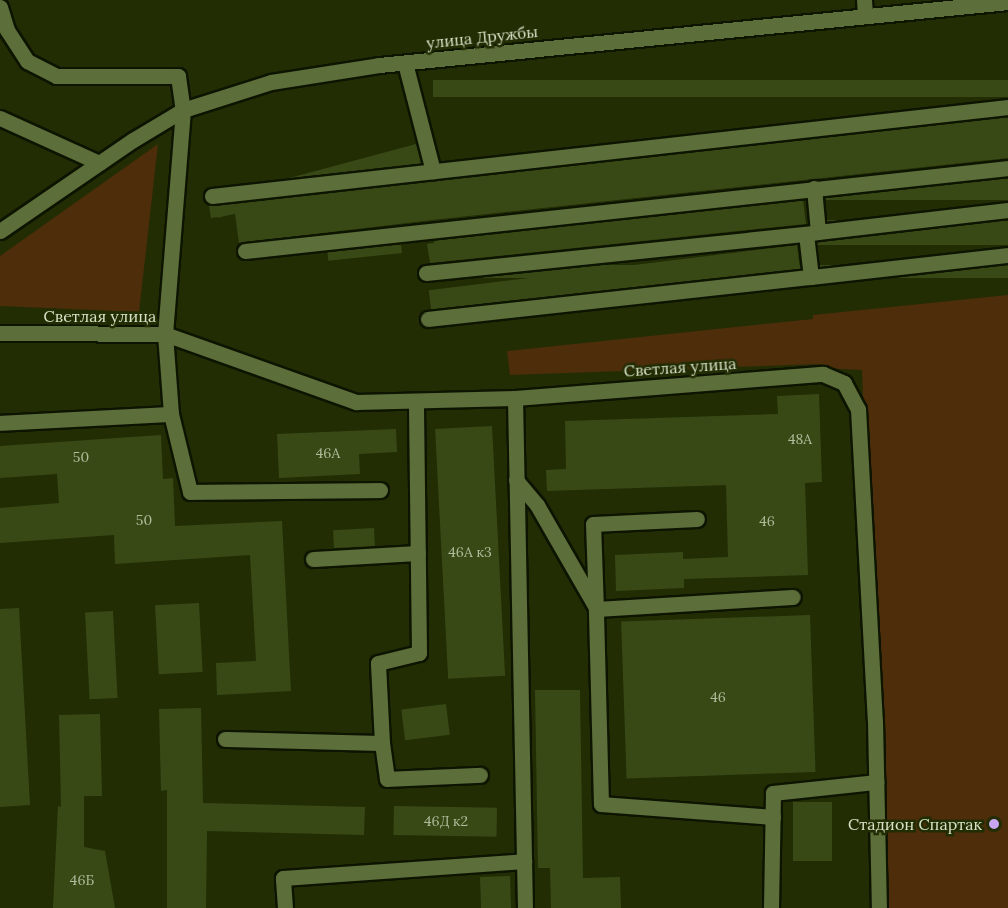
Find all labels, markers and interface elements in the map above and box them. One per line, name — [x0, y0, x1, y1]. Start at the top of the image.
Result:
street label: улица Дружбы — [425, 22, 539, 52]
street label: Светлая улица — [44, 306, 156, 326]
street label: Светлая улица — [623, 353, 737, 381]
house number: 48А — [788, 431, 812, 447]
house number: 46А — [316, 445, 340, 461]
house number: 50 — [73, 449, 89, 465]
house number: 50 — [136, 512, 152, 528]
house number: 46 — [759, 513, 775, 529]
house number: 46А к3 — [448, 544, 492, 560]
house number: 46 — [710, 689, 726, 705]
house number: 46Д к2 — [424, 813, 468, 829]
place label: Стадион Спартак — [848, 814, 982, 834]
marker: Стадион Спартак — [987, 817, 1001, 831]
house number: 46Б — [70, 872, 94, 888]

